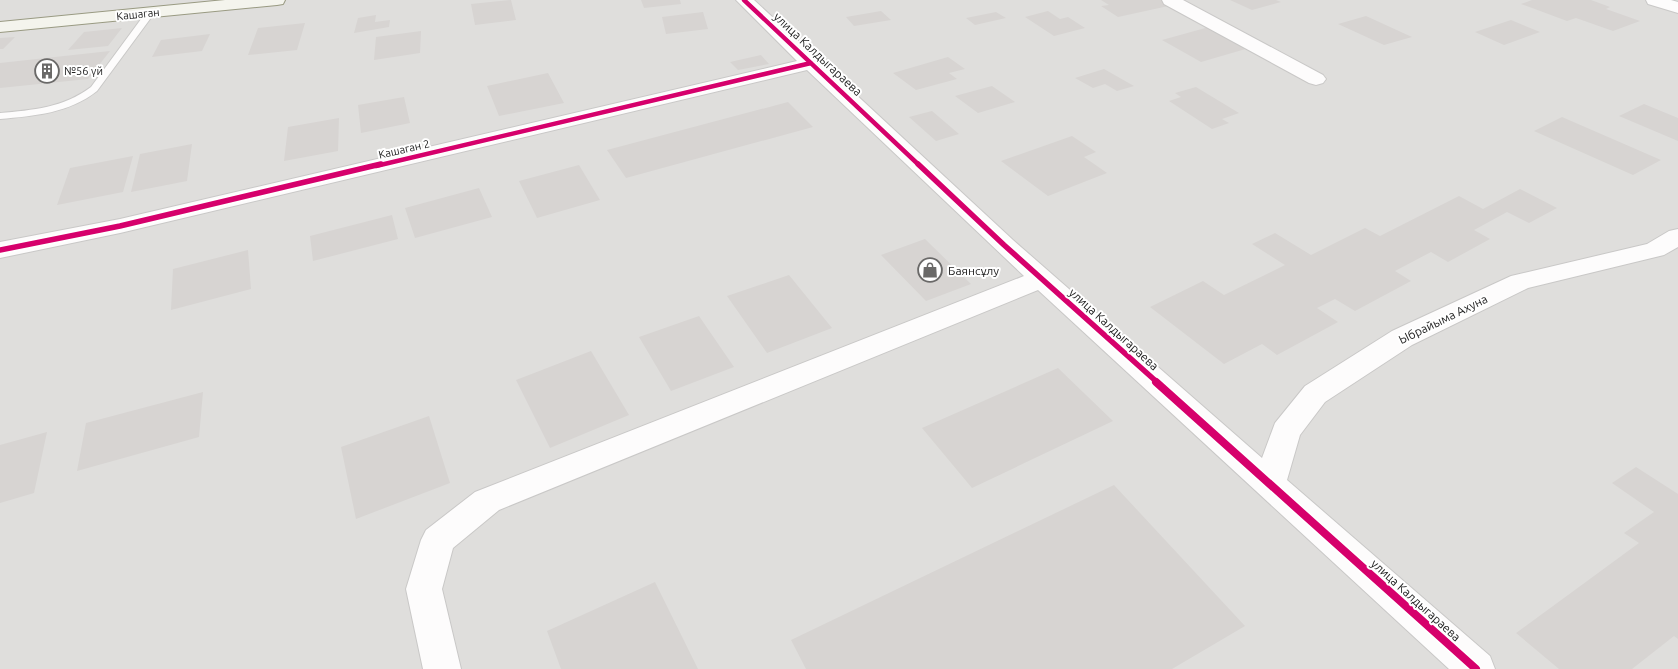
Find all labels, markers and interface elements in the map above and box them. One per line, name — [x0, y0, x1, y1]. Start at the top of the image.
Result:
street label: Кашаган — [116, 6, 160, 22]
street label: улица Калдыгараева — [771, 10, 865, 98]
building icon: №56 үй — [34, 58, 60, 84]
place label: №56 үй — [64, 65, 103, 77]
street label: Кашаган 2 — [377, 137, 431, 161]
shop icon: Баянсұлу — [917, 257, 943, 283]
place label: Баянсұлу — [948, 264, 999, 277]
street label: улица Калдыгараева — [1067, 285, 1161, 373]
street label: Ыбрайыма Ахуна — [1397, 292, 1489, 346]
street label: улица Калдыгараева — [1369, 556, 1463, 644]

